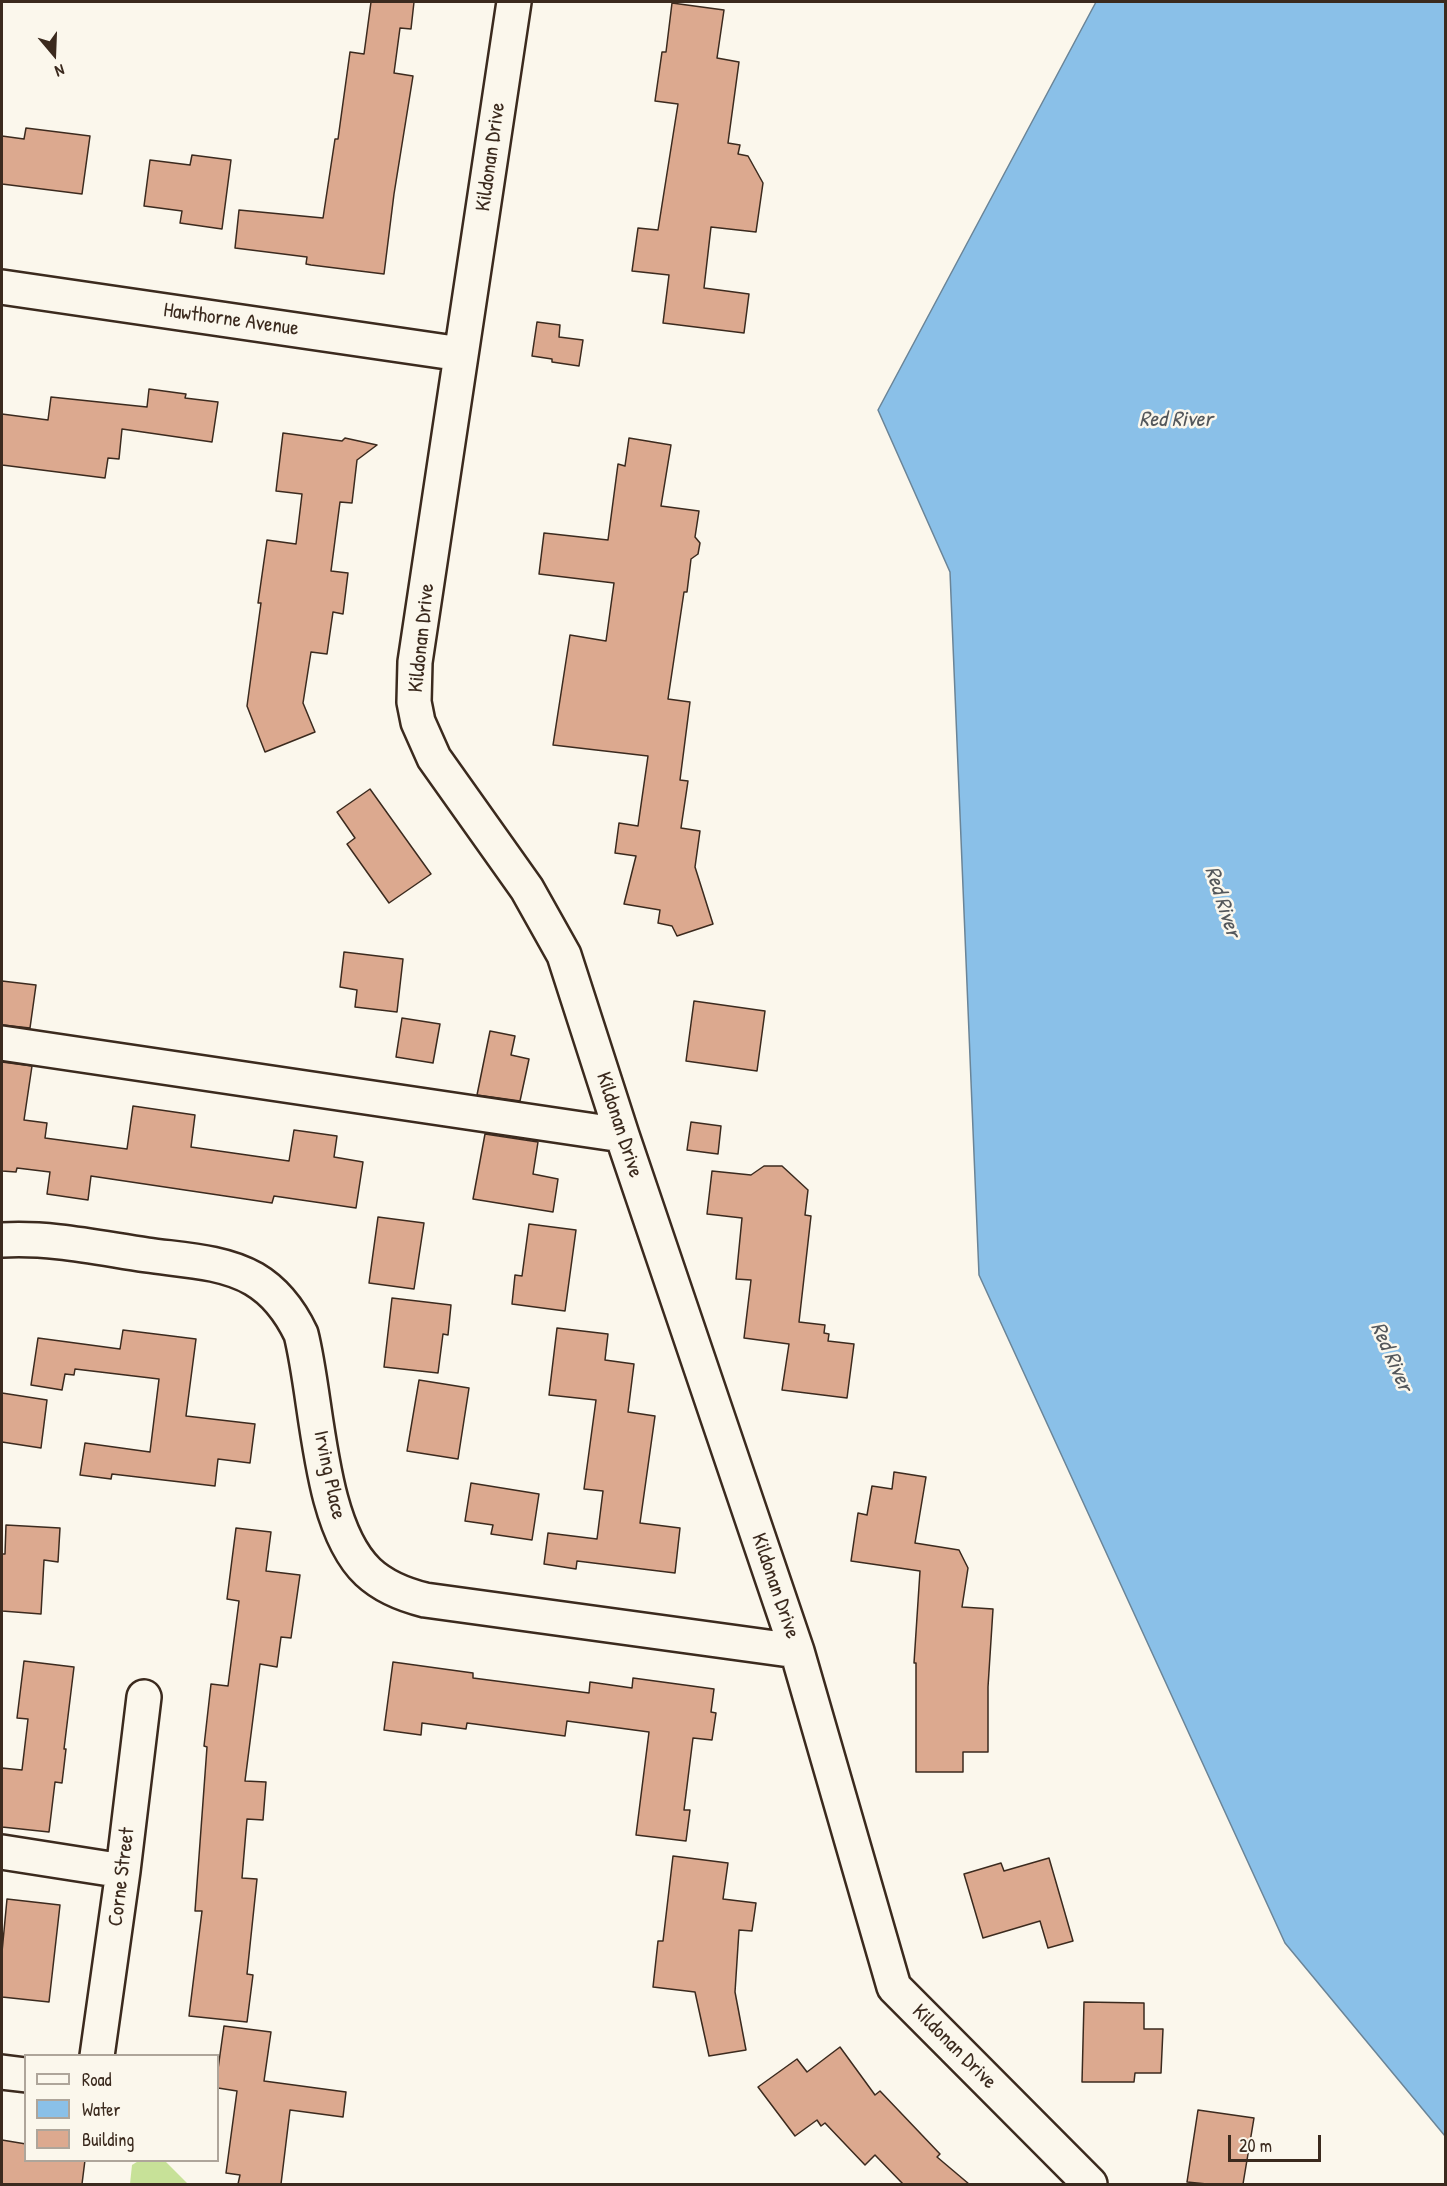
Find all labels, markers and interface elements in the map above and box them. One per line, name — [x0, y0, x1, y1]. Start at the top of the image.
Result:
north arrow — [24, 24, 84, 84]
text: N — [52, 59, 67, 83]
street label: Kildonan Drive — [471, 101, 511, 213]
street label: Hawthorne Avenue — [162, 298, 300, 342]
water label: Red River — [1139, 407, 1213, 433]
street label: Kildonan Drive — [404, 582, 440, 694]
water label: Red River — [1198, 863, 1246, 941]
street label: Kildonan Drive — [590, 1069, 648, 1181]
water label: Red River — [1364, 1318, 1418, 1396]
street label: Irving Place — [307, 1428, 351, 1522]
street label: Kildonan Drive — [745, 1530, 805, 1642]
street label: Corne Street — [103, 1826, 141, 1928]
street label: Kildonan Drive — [906, 1999, 1002, 2095]
legend — [24, 2054, 219, 2162]
text: Road — [82, 2067, 112, 2092]
text: Water — [82, 2097, 120, 2122]
scale bar — [1231, 2123, 1324, 2161]
text: Building — [82, 2127, 134, 2152]
text: 20 m — [1239, 2133, 1272, 2158]

